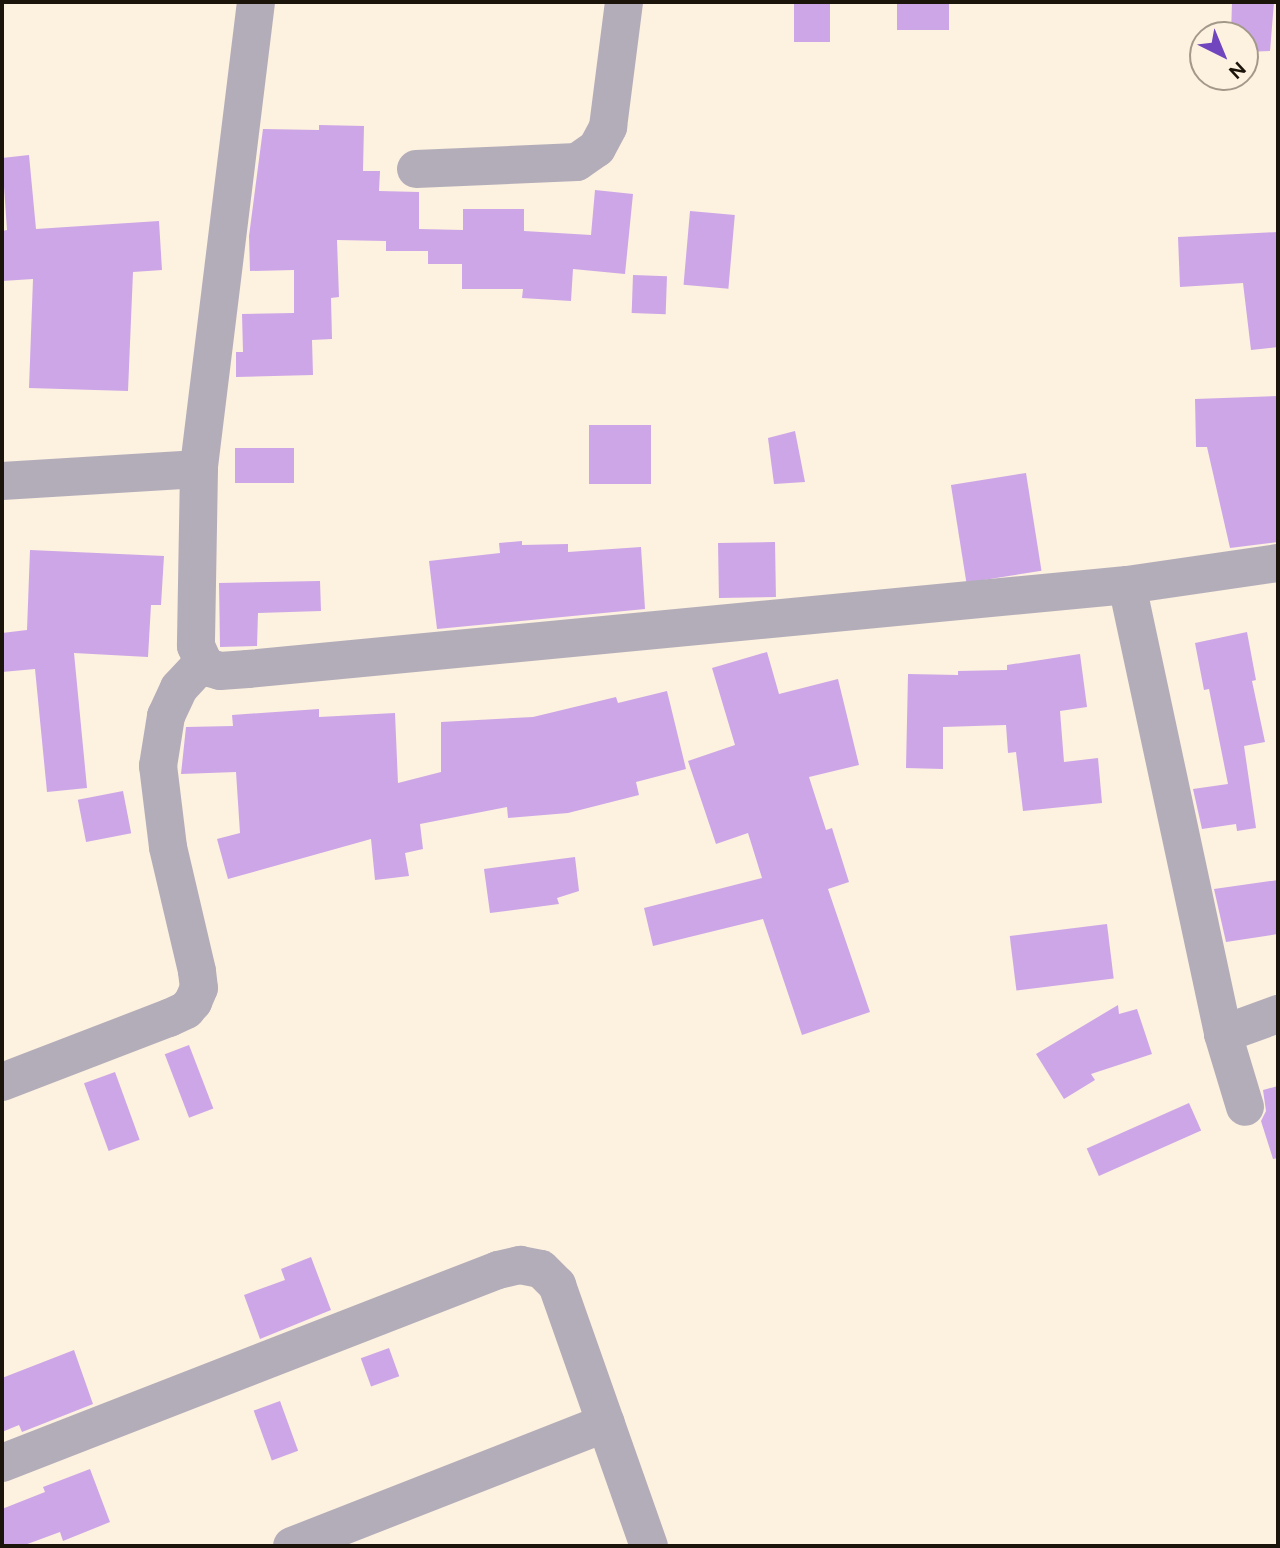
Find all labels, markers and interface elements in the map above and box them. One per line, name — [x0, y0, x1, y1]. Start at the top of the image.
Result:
north arrow — [1189, 21, 1259, 91]
text: N — [1224, 57, 1251, 84]

